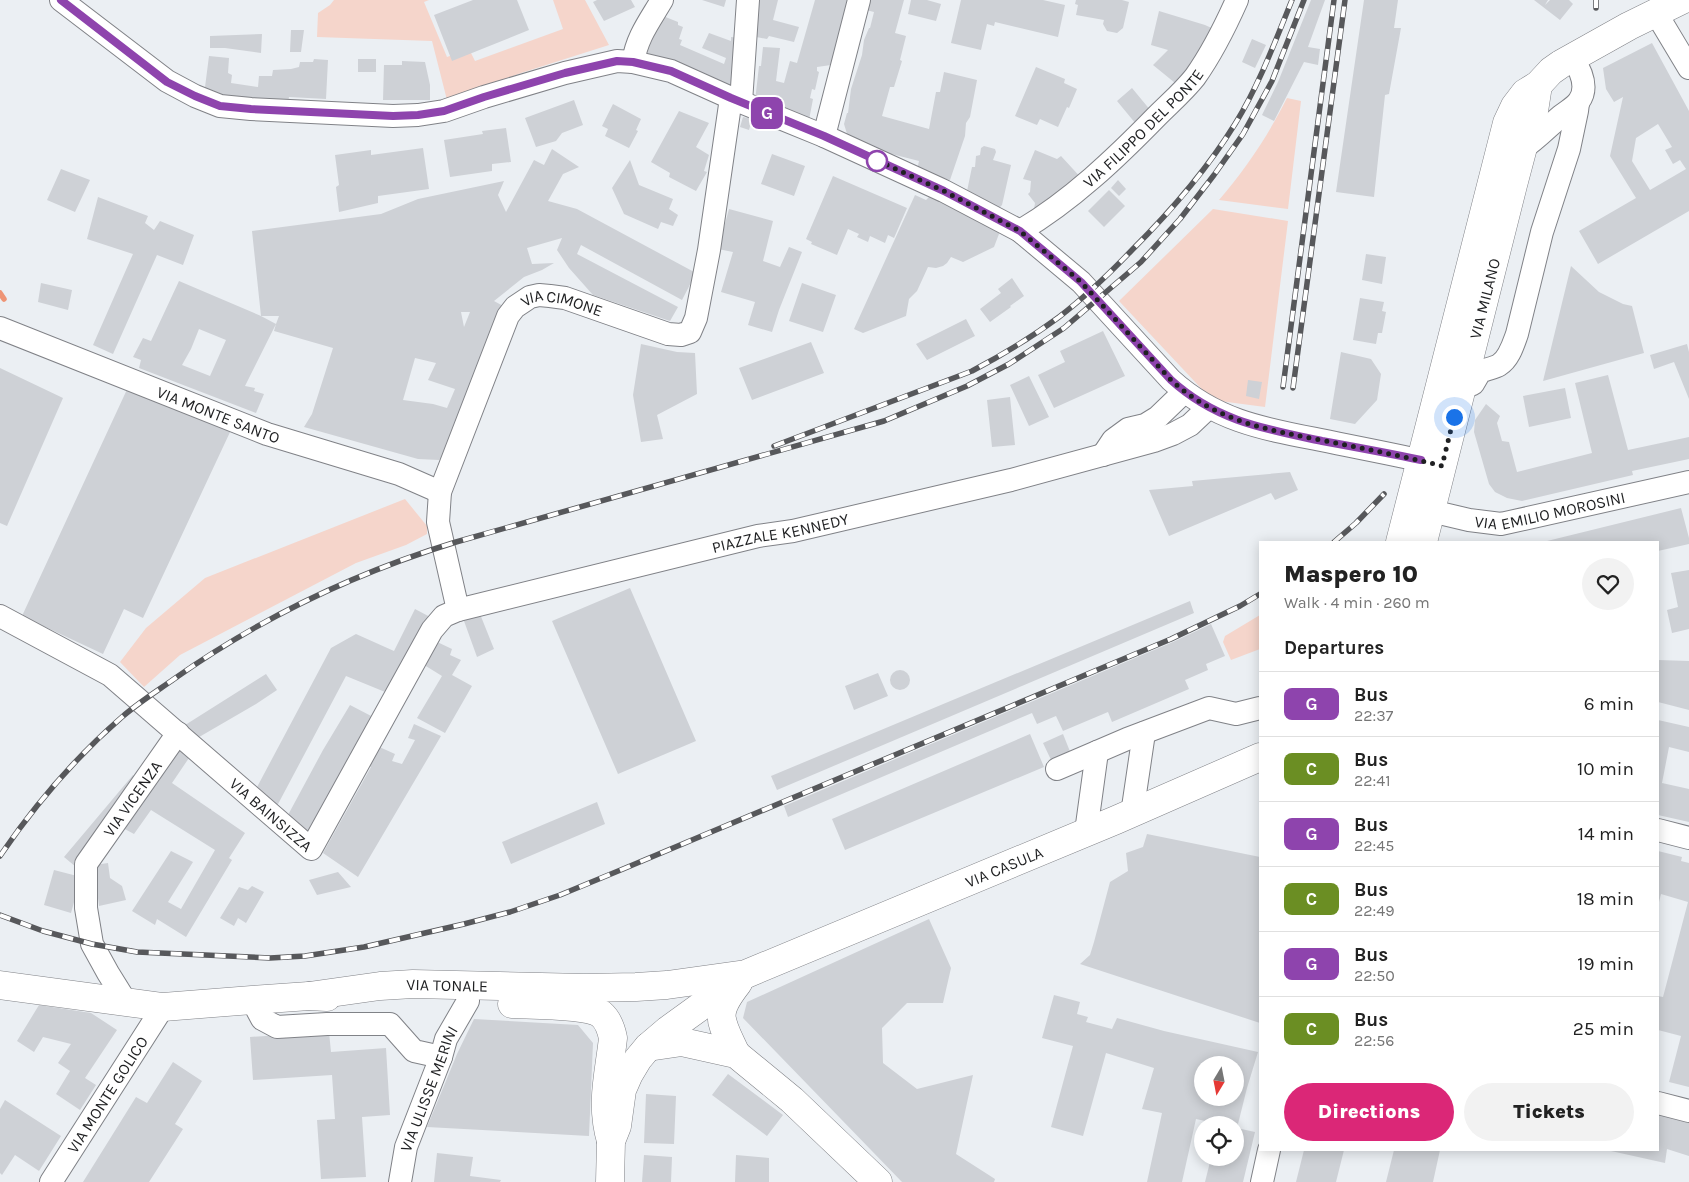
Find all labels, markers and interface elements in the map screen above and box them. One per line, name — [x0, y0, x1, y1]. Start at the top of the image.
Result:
street label: VIA FILIPPO DEL PONTE — [1079, 66, 1208, 192]
line badge: G — [751, 97, 783, 129]
text: G — [761, 102, 773, 124]
unlabelled marker — [866, 150, 888, 172]
street label: VIA MILANO — [1466, 256, 1504, 341]
street label: VIA CIMONE — [517, 285, 605, 320]
street label: VIA MONTE SANTO — [154, 382, 282, 447]
your location — [1442, 405, 1467, 430]
street label: VIA EMILIO MOROSINI — [1474, 488, 1627, 534]
street label: PIAZZALE KENNEDY — [710, 509, 851, 557]
button: heart — [1582, 558, 1634, 610]
text: Maspero 10 — [1284, 560, 1418, 588]
text: Walk · 4 min · 260 m — [1284, 593, 1430, 612]
text: Departures — [1284, 637, 1384, 659]
text: Bus — [1354, 684, 1388, 706]
text: G — [1305, 693, 1318, 715]
text: 6 min — [1584, 693, 1634, 715]
text: 22:37 — [1354, 706, 1393, 725]
text: Bus — [1354, 749, 1388, 771]
street label: VIA VICENZA — [99, 757, 166, 840]
text: C — [1306, 758, 1317, 780]
text: 10 min — [1577, 758, 1634, 780]
text: 22:41 — [1354, 771, 1390, 790]
street label: VIA BAINSIZZA — [226, 774, 316, 856]
text: Bus — [1354, 814, 1388, 836]
text: G — [1305, 823, 1318, 845]
text: 14 min — [1578, 823, 1634, 845]
text: 22:45 — [1354, 836, 1394, 855]
street label: VIA CASULA — [962, 843, 1046, 892]
text: Bus — [1354, 879, 1388, 901]
text: C — [1306, 888, 1317, 910]
text: 18 min — [1577, 888, 1634, 910]
text: 22:49 — [1354, 901, 1394, 920]
text: Bus — [1354, 944, 1388, 966]
text: G — [1305, 953, 1318, 975]
text: 19 min — [1577, 953, 1634, 975]
text: 22:50 — [1354, 966, 1395, 985]
street label: VIA TONALE — [406, 975, 488, 996]
text: Bus — [1354, 1009, 1388, 1031]
text: C — [1306, 1018, 1317, 1040]
text: 25 min — [1573, 1018, 1634, 1040]
street label: VIA ULISSE MERINI — [396, 1022, 462, 1155]
text: 22:56 — [1354, 1031, 1394, 1050]
street label: VIA MONTE GOLICO — [63, 1033, 152, 1157]
north arrow — [1194, 1056, 1244, 1106]
map controls — [1194, 1056, 1244, 1166]
button: Directions — [1284, 1083, 1454, 1141]
button: Tickets — [1464, 1083, 1634, 1141]
button: locate — [1194, 1116, 1244, 1166]

